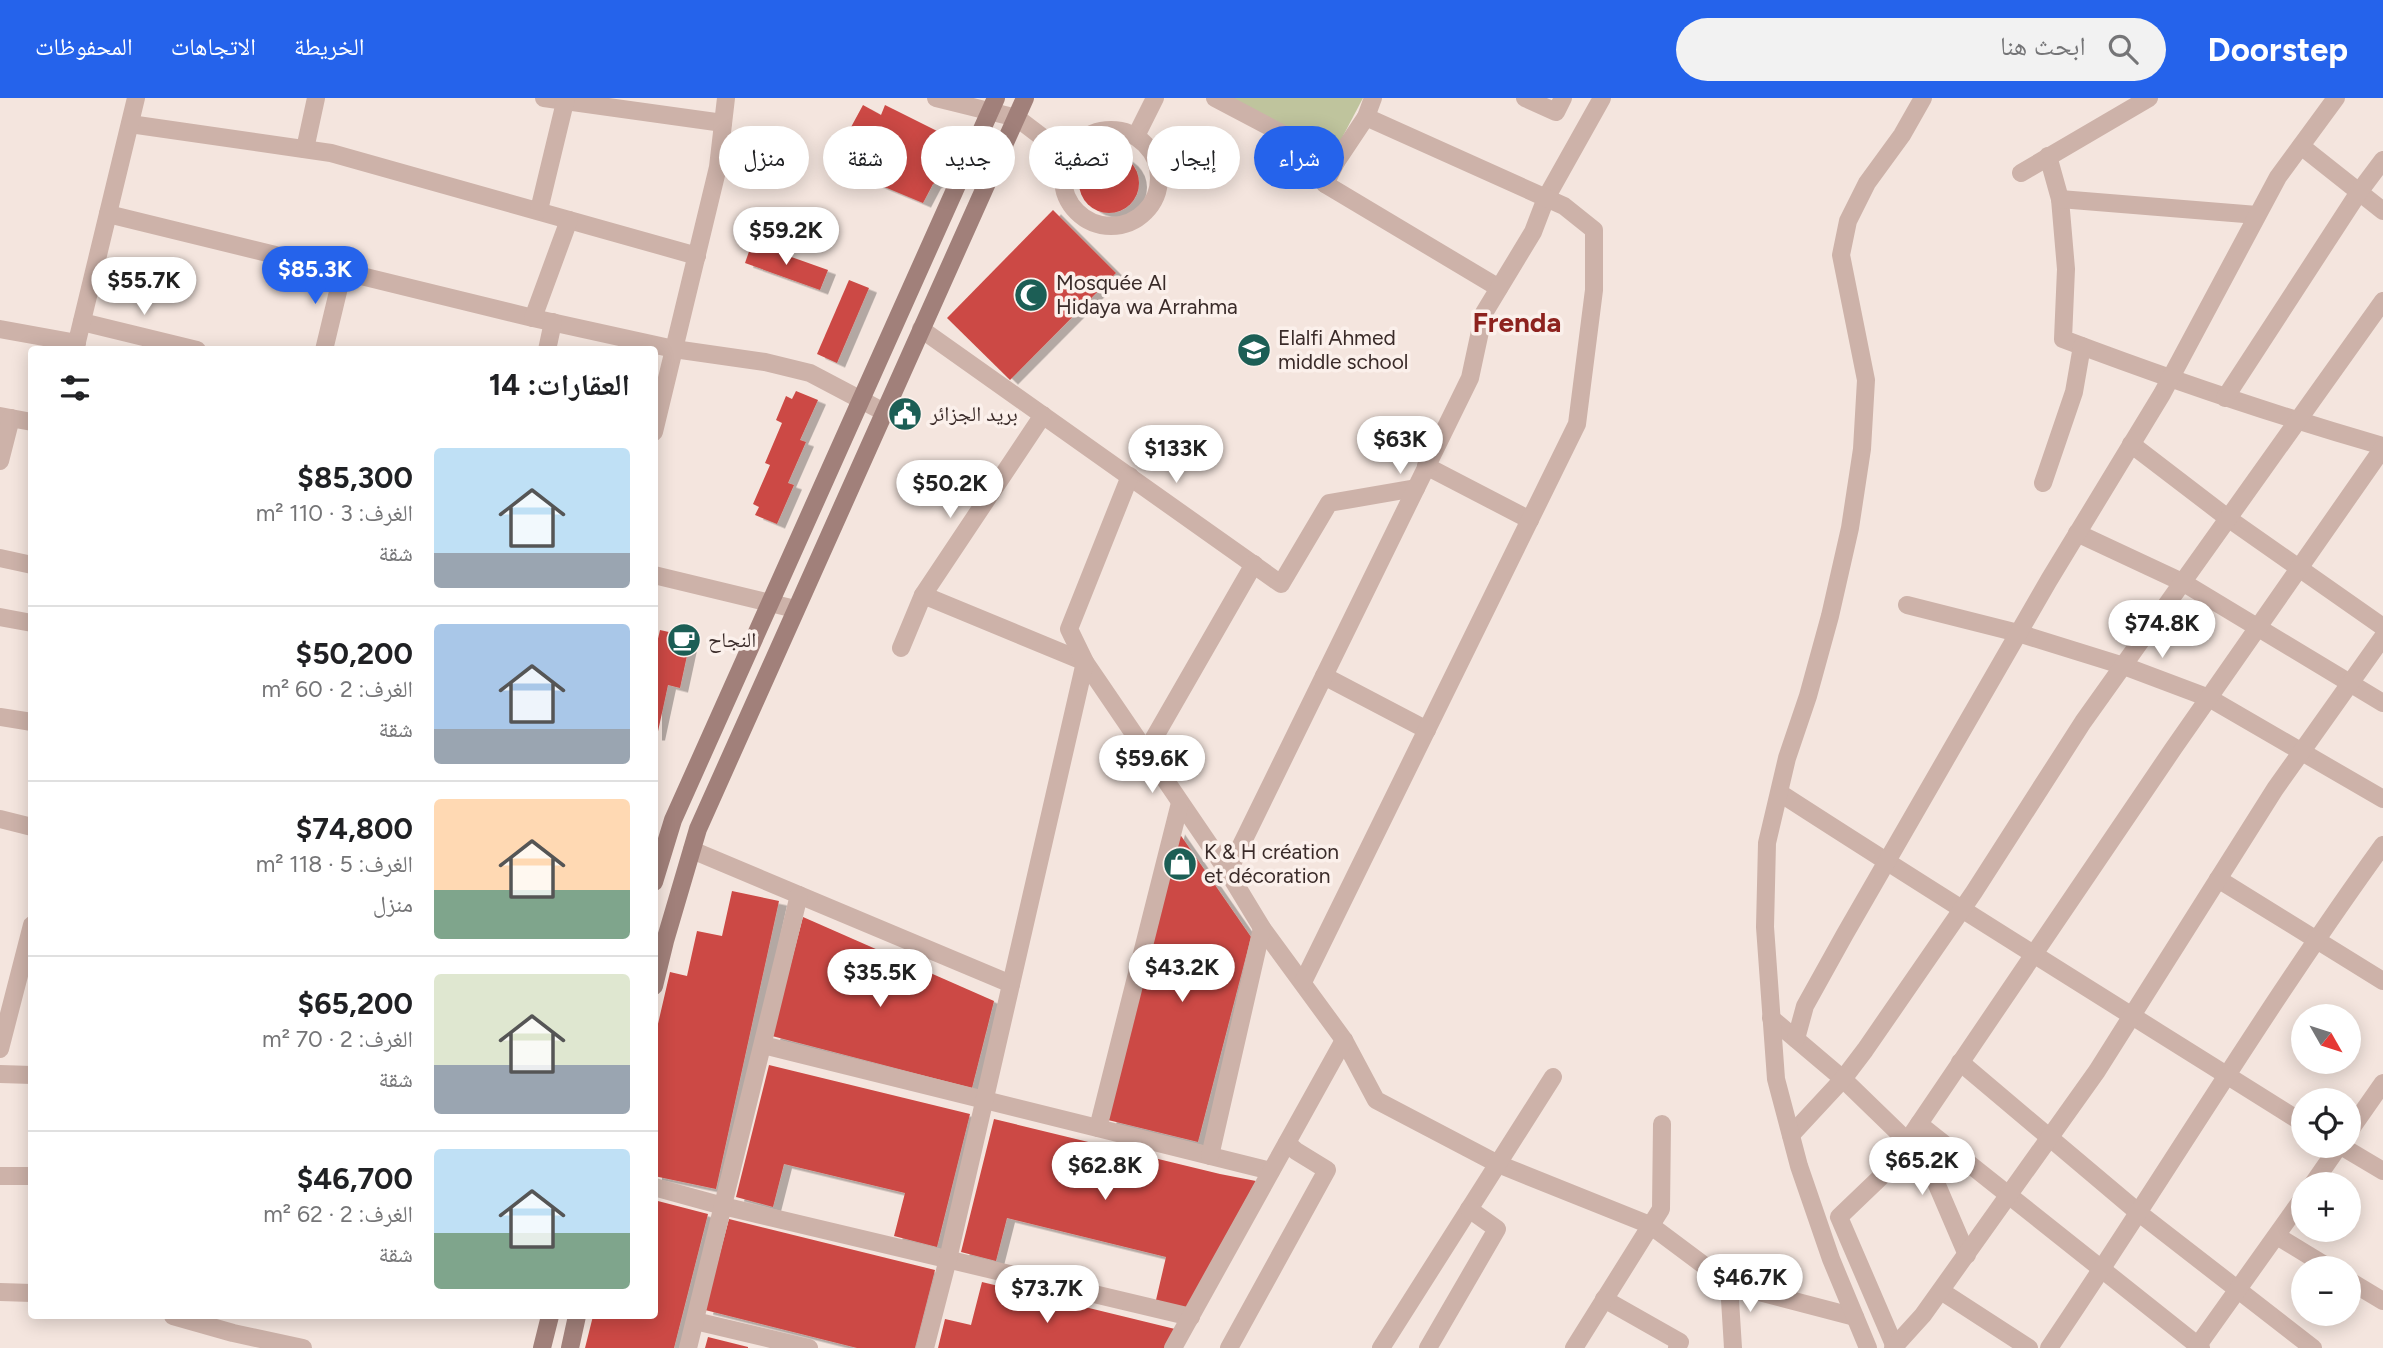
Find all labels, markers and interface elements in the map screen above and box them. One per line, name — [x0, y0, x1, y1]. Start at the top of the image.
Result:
search box — [1676, 18, 2166, 81]
text: ابحث هنا — [2000, 30, 2086, 62]
icon: search — [2104, 30, 2142, 68]
text: Doorstep — [2208, 30, 2348, 69]
text: المحفوظات — [35, 32, 133, 61]
text: الاتجاهات — [171, 32, 256, 61]
text: الخريطة — [294, 32, 365, 61]
chip: منزل — [719, 126, 809, 189]
chip: شقة — [823, 126, 907, 189]
chip: جديد — [921, 126, 1015, 189]
chip: تصفية — [1029, 126, 1133, 189]
chip: إيجار — [1147, 126, 1240, 189]
chip: شراء — [1254, 126, 1344, 189]
pin: $59.2K — [729, 208, 843, 267]
text: $59.2K — [749, 216, 823, 244]
pin: $85.3K — [258, 246, 372, 306]
text: $85.3K — [278, 255, 352, 283]
pin: $55.7K — [87, 258, 201, 317]
text: $55.7K — [107, 266, 181, 294]
place label: Mosquée Al Hidaya wa Arrahma — [1056, 270, 1238, 319]
mosque icon: Mosquée Al Hidaya wa Arrahma — [1012, 276, 1050, 314]
district label: Frenda — [1473, 305, 1561, 339]
place label: Elalfi Ahmed middle school — [1278, 325, 1408, 374]
school or university icon: Elalfi Ahmed middle school — [1235, 331, 1273, 369]
text: العقارات: 14 — [489, 366, 630, 403]
icon: filters — [56, 369, 94, 407]
public building icon: بريد الجزائر — [886, 395, 924, 433]
place label: بريد الجزائر — [929, 401, 1018, 426]
pin: $63K — [1359, 416, 1441, 476]
text: $63K — [1373, 425, 1427, 453]
pin: $133K — [1127, 426, 1225, 485]
text: $133K — [1144, 434, 1208, 462]
text: $85,300 — [297, 459, 413, 496]
pin: $50.2K — [893, 460, 1007, 520]
text: $50.2K — [912, 469, 988, 497]
icon: home — [490, 476, 574, 560]
text: الغرف: 3 · 110 m² — [256, 499, 413, 527]
text: شقة — [379, 539, 413, 567]
pin: $74.8K — [2105, 601, 2219, 660]
text: $74.8K — [2124, 609, 2200, 637]
cafe icon: النجاح — [665, 621, 703, 659]
place label: النجاح — [708, 627, 756, 653]
text: $50,200 — [296, 635, 413, 672]
icon: home — [490, 652, 574, 736]
text: الغرف: 2 · 60 m² — [261, 675, 413, 703]
text: شقة — [379, 715, 413, 743]
pin: $59.6K — [1095, 736, 1209, 795]
text: $59.6K — [1115, 744, 1189, 772]
text: $74,800 — [296, 810, 413, 847]
icon: home — [490, 827, 574, 911]
place label: K & H création et décoration — [1204, 839, 1339, 888]
shop icon: K & H création et décoration — [1161, 845, 1199, 883]
text: الغرف: 5 · 118 m² — [256, 850, 413, 878]
text: منزل — [373, 890, 413, 918]
pin: $43.2K — [1125, 944, 1239, 1004]
pin: $35.5K — [823, 950, 937, 1009]
text: $43.2K — [1145, 953, 1219, 981]
text: $35.5K — [843, 958, 917, 986]
text: $65,200 — [298, 985, 413, 1022]
icon: home — [490, 1002, 574, 1086]
north arrow — [2291, 1004, 2361, 1074]
map controls — [2291, 1004, 2361, 1326]
text: الغرف: 2 · 70 m² — [262, 1025, 413, 1053]
text: شقة — [379, 1065, 413, 1093]
button: locate — [2291, 1088, 2361, 1158]
pin: $65.2K — [1865, 1138, 1979, 1197]
pin: $62.8K — [1048, 1142, 1162, 1202]
text: $65.2K — [1885, 1146, 1959, 1174]
text: $62.8K — [1068, 1151, 1142, 1179]
text: $46,700 — [297, 1160, 413, 1197]
button: + — [2291, 1172, 2361, 1242]
icon: home — [490, 1177, 574, 1261]
text: الغرف: 2 · 62 m² — [263, 1200, 413, 1228]
text: شقة — [379, 1240, 413, 1268]
pin: $46.7K — [1693, 1254, 1807, 1314]
button: − — [2291, 1256, 2361, 1326]
text: $46.7K — [1713, 1263, 1787, 1291]
pin: $73.7K — [990, 1266, 1104, 1325]
text: $73.7K — [1011, 1274, 1083, 1302]

